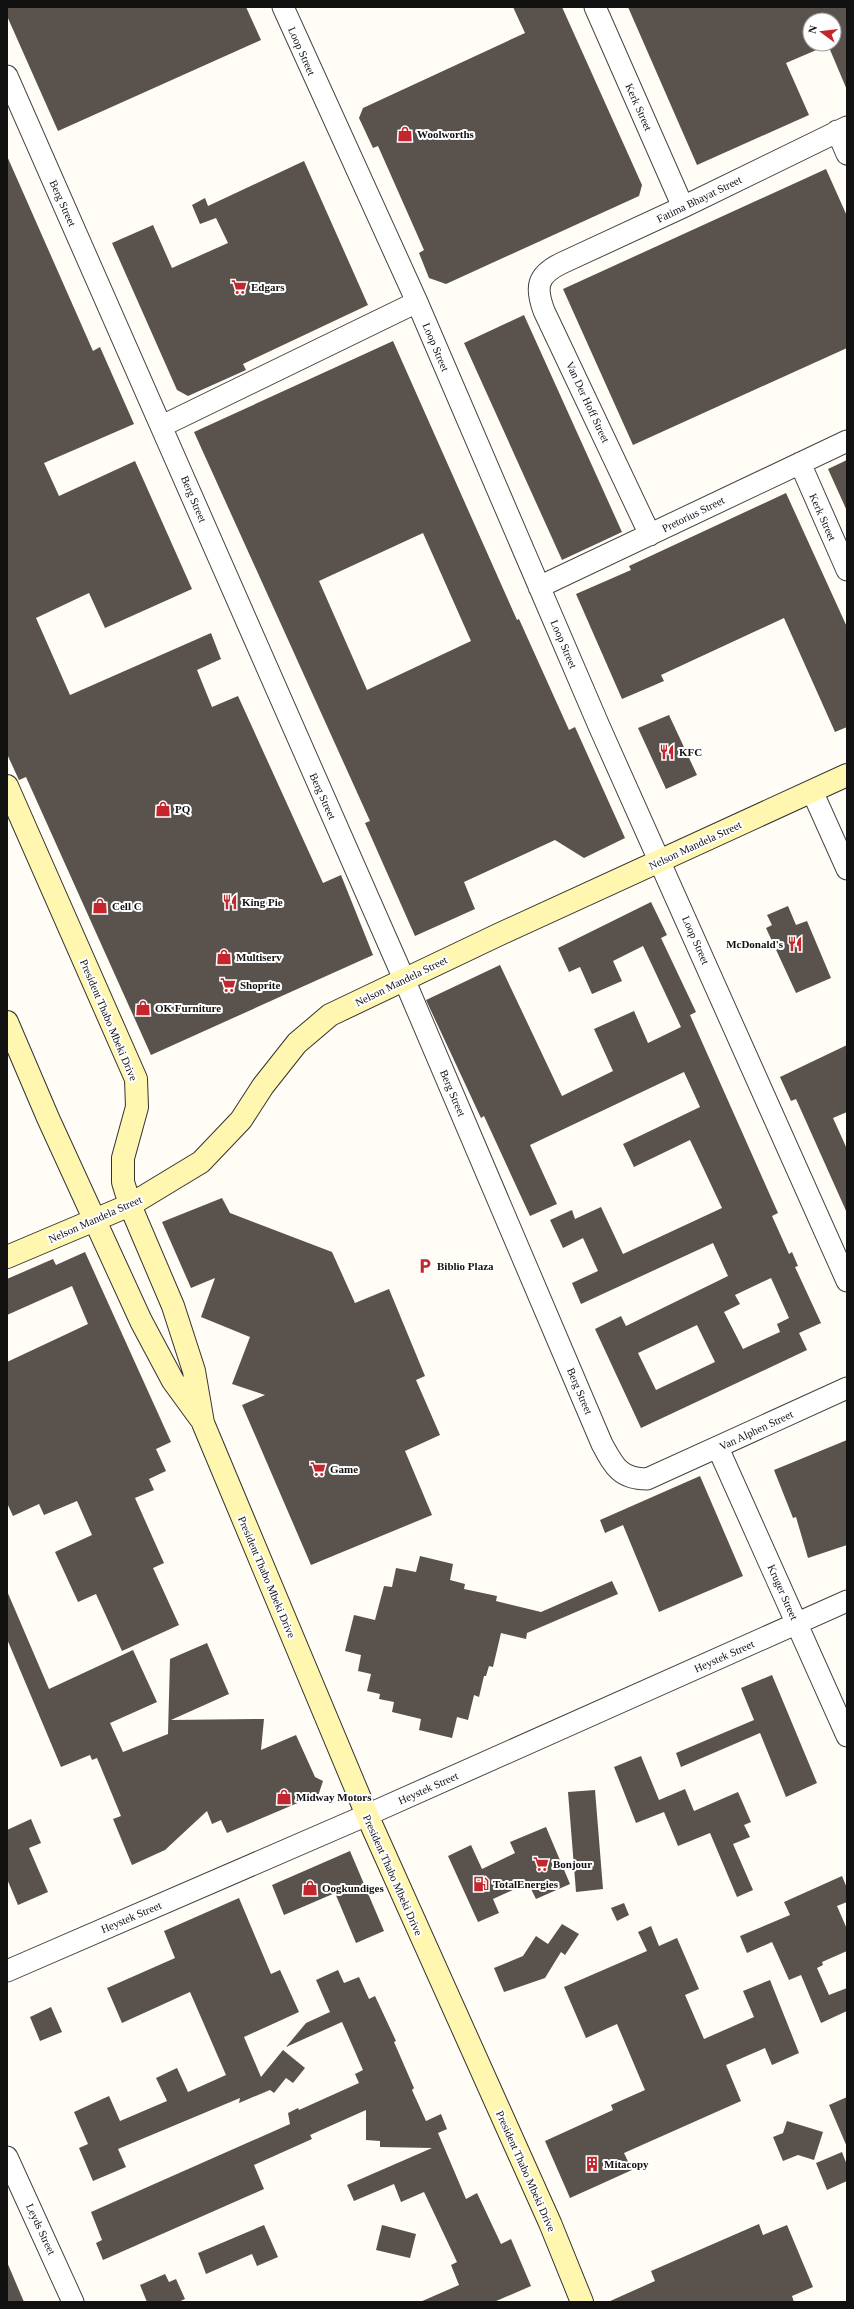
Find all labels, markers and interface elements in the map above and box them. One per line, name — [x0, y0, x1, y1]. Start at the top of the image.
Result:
north arrow — [802, 12, 842, 52]
text: N — [806, 24, 819, 35]
street label: Loop Street — [286, 25, 318, 77]
street label: Kerk Street — [623, 82, 655, 132]
shop icon: Woolworths — [396, 125, 414, 143]
place label: Woolworths — [417, 128, 475, 140]
street label: Fatima Bhayat Street — [655, 173, 743, 225]
street label: Berg Street — [47, 178, 79, 228]
supermarket icon: Edgars — [230, 278, 248, 296]
place label: Edgars — [251, 281, 285, 293]
street label: Loop Street — [420, 321, 452, 373]
street label: Van Der Hoff Street — [564, 360, 612, 444]
street label: Berg Street — [179, 474, 209, 524]
street label: Kerk Street — [807, 492, 839, 542]
street label: Pretorius Street — [660, 494, 726, 534]
street label: Loop Street — [548, 618, 580, 670]
restaurant icon: KFC — [658, 743, 676, 761]
place label: KFC — [679, 746, 702, 758]
street label: Berg Street — [307, 771, 339, 821]
shop icon: PQ — [154, 800, 172, 818]
place label: PQ — [175, 803, 191, 815]
street label: Nelson Mandela Street — [647, 818, 743, 872]
restaurant icon: King Pie — [221, 893, 239, 911]
place label: King Pie — [242, 896, 283, 908]
shop icon: Cell C — [91, 897, 109, 915]
place label: Cell C — [112, 900, 142, 912]
street label: Loop Street — [680, 914, 712, 966]
restaurant icon: McDonald's — [786, 935, 804, 953]
place label: McDonald's — [726, 938, 784, 950]
shop icon: Multiserv — [215, 948, 233, 966]
place label: Multiserv — [236, 951, 282, 963]
street label: Nelson Mandela Street — [353, 954, 449, 1008]
street label: President Thabo Mbeki Drive — [78, 957, 140, 1083]
supermarket icon: Shoprite — [219, 976, 237, 994]
place label: Shoprite — [240, 979, 280, 991]
shop icon: OK Furniture — [134, 999, 152, 1017]
place label: OK Furniture — [155, 1002, 221, 1014]
street label: Berg Street — [438, 1068, 468, 1118]
street label: Nelson Mandela Street — [47, 1193, 143, 1245]
parking icon: Biblio Plaza — [416, 1257, 434, 1275]
place label: Biblio Plaza — [437, 1260, 494, 1272]
street label: Berg Street — [565, 1366, 595, 1416]
street label: Van Alphen Street — [717, 1408, 795, 1452]
supermarket icon: Game — [309, 1460, 327, 1478]
place label: Game — [330, 1463, 358, 1475]
street label: President Thabo Mbeki Drive — [236, 1514, 298, 1640]
street label: Kruger Street — [765, 1562, 801, 1622]
street label: Heystek Street — [692, 1637, 756, 1675]
street label: Heystek Street — [396, 1769, 460, 1807]
shop icon: Midway Motors — [275, 1788, 293, 1806]
place label: Midway Motors — [296, 1791, 372, 1803]
street label: President Thabo Mbeki Drive — [361, 1813, 425, 1937]
supermarket icon: Bonjour — [532, 1855, 550, 1873]
place label: Bonjour — [553, 1858, 592, 1870]
fuel station icon: TotalEnergies — [472, 1875, 490, 1893]
place label: TotalEnergies — [493, 1878, 559, 1890]
shop icon: Oogkundiges — [301, 1879, 319, 1897]
place label: Oogkundiges — [322, 1882, 384, 1894]
street label: Heystek Street — [99, 1899, 163, 1935]
street label: President Thabo Mbeki Drive — [494, 2109, 558, 2233]
building icon: Mitacopy — [583, 2155, 601, 2173]
place label: Mitacopy — [604, 2158, 649, 2170]
street label: Leyds Street — [24, 2201, 58, 2257]

